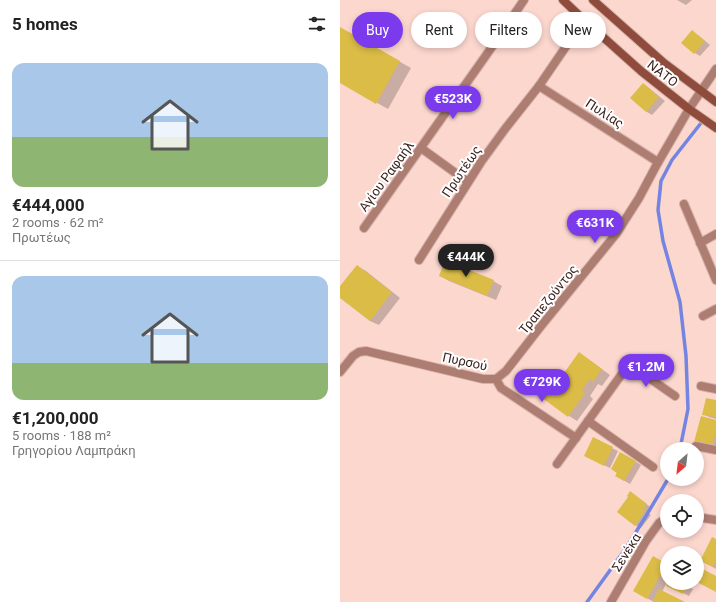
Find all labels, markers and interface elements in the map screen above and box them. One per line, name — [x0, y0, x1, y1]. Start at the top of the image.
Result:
chip: Buy — [352, 12, 403, 48]
chip: Rent — [411, 12, 467, 48]
chip: Filters — [475, 12, 542, 48]
chip: New — [550, 12, 606, 48]
icon: filters — [306, 13, 328, 35]
text: 5 homes — [12, 14, 78, 34]
street label: ΝΑΤΟ — [645, 57, 681, 90]
pin: €523K — [425, 86, 481, 120]
icon: home — [134, 89, 206, 161]
text: €523K — [434, 91, 472, 106]
street label: Πυλίας — [583, 96, 626, 131]
street label: Αγίου Ραφαήλ — [356, 138, 417, 214]
street label: Πρωτέως — [439, 143, 484, 200]
text: €444,000 — [12, 195, 84, 215]
pin: €631K — [567, 210, 623, 244]
text: 2 rooms · 62 m² — [12, 215, 104, 230]
text: €631K — [576, 215, 614, 230]
text: Πρωτέως — [12, 230, 71, 245]
pin: €444K — [438, 244, 494, 278]
text: €444K — [447, 249, 485, 264]
street label: Τραπεζούντος — [516, 262, 581, 337]
icon: home — [134, 302, 206, 374]
street label: Πυρσού — [441, 349, 489, 374]
pin: €1.2M — [618, 354, 674, 388]
text: €1.2M — [627, 359, 665, 374]
pin: €729K — [514, 369, 570, 403]
text: €729K — [523, 374, 561, 389]
text: €1,200,000 — [12, 408, 98, 428]
text: 5 rooms · 188 m² — [12, 428, 111, 443]
north arrow — [660, 442, 704, 486]
map controls — [660, 442, 704, 590]
text: Γρηγορίου Λαμπράκη — [12, 443, 136, 458]
button: locate — [660, 494, 704, 538]
street label: Σενέκα — [609, 530, 644, 574]
button: layers — [660, 546, 704, 590]

